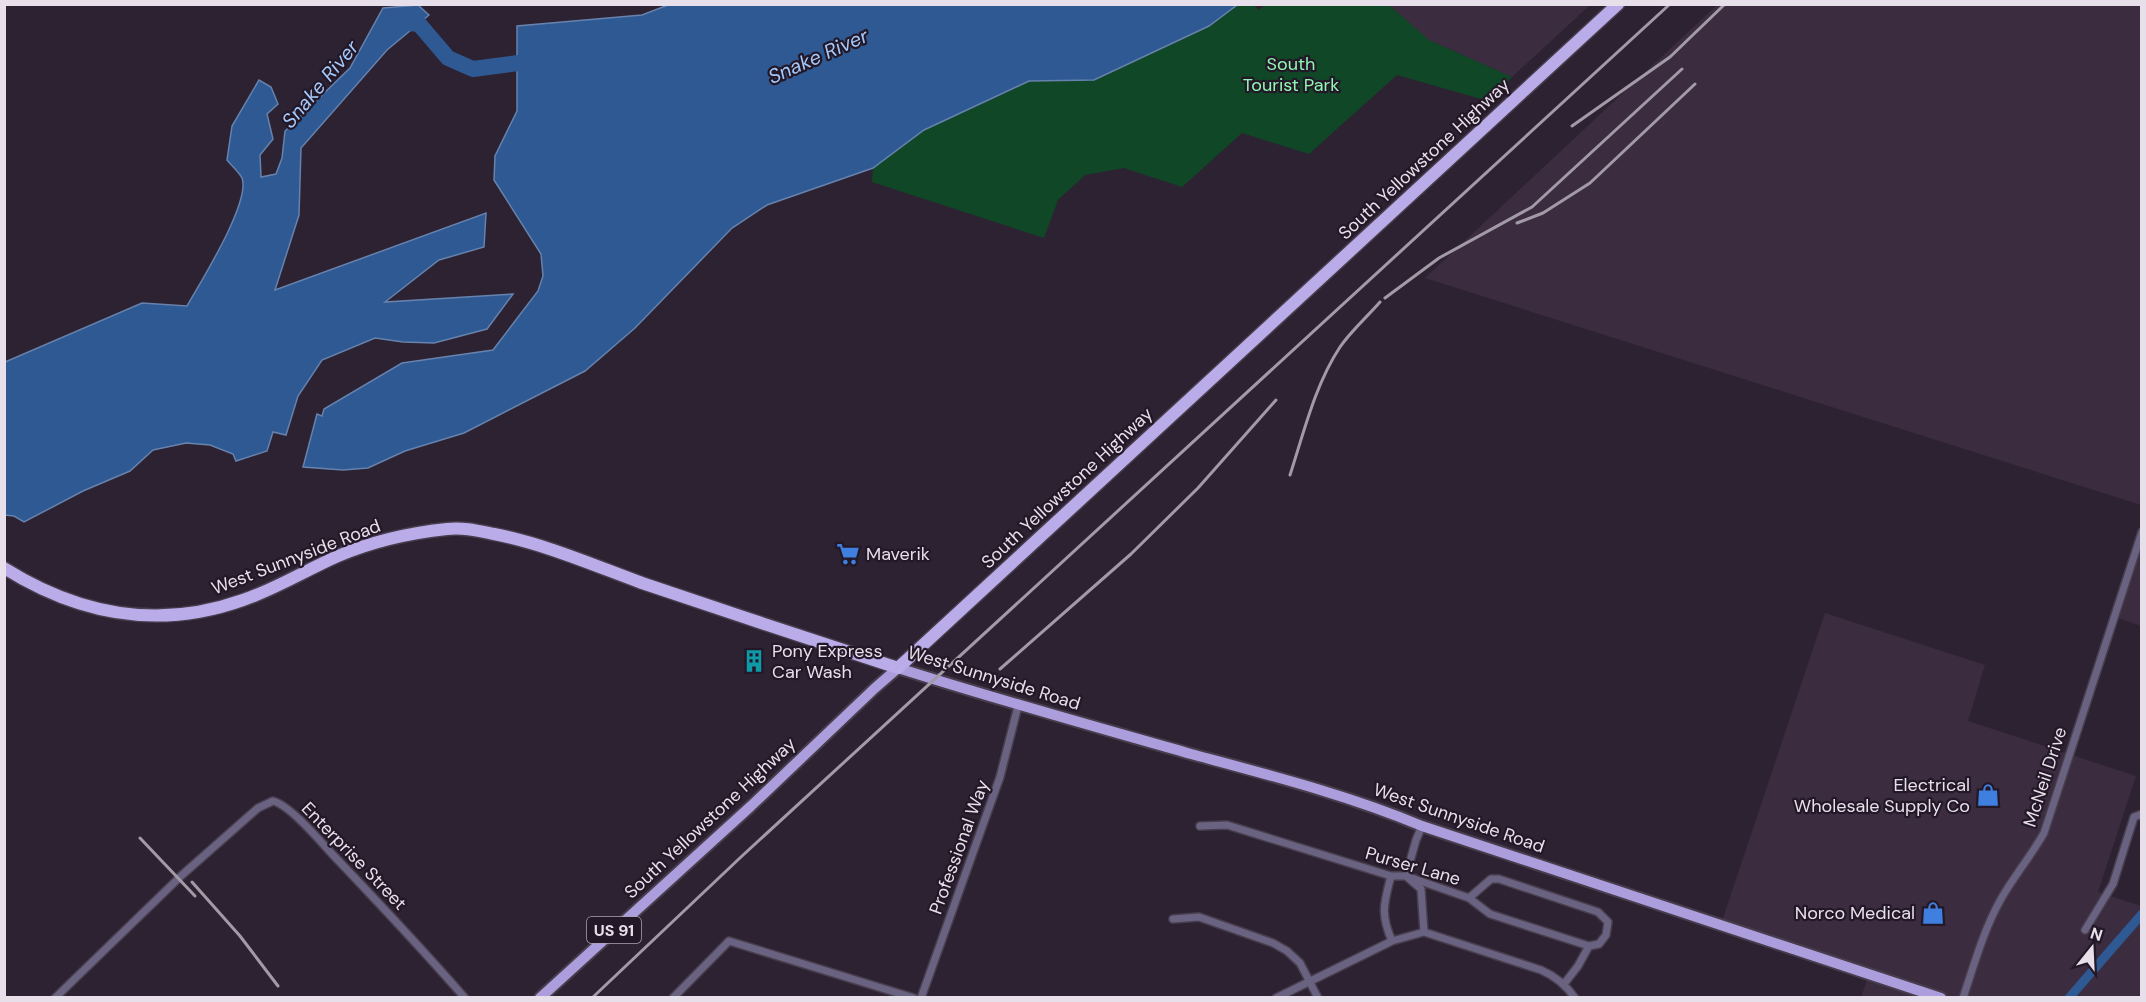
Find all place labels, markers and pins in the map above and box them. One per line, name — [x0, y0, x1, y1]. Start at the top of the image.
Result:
supermarket icon: Maverik — [835, 541, 861, 567]
place label: Maverik — [866, 542, 930, 566]
place label: Pony Express Car Wash — [772, 639, 882, 684]
building icon: Pony Express Car Wash — [741, 648, 767, 674]
place label: Electrical Wholesale Supply Co — [1794, 773, 1970, 818]
shop icon: Electrical Wholesale Supply Co — [1975, 782, 2001, 808]
shop icon: Norco Medical — [1920, 900, 1946, 926]
place label: Norco Medical — [1795, 901, 1915, 925]

